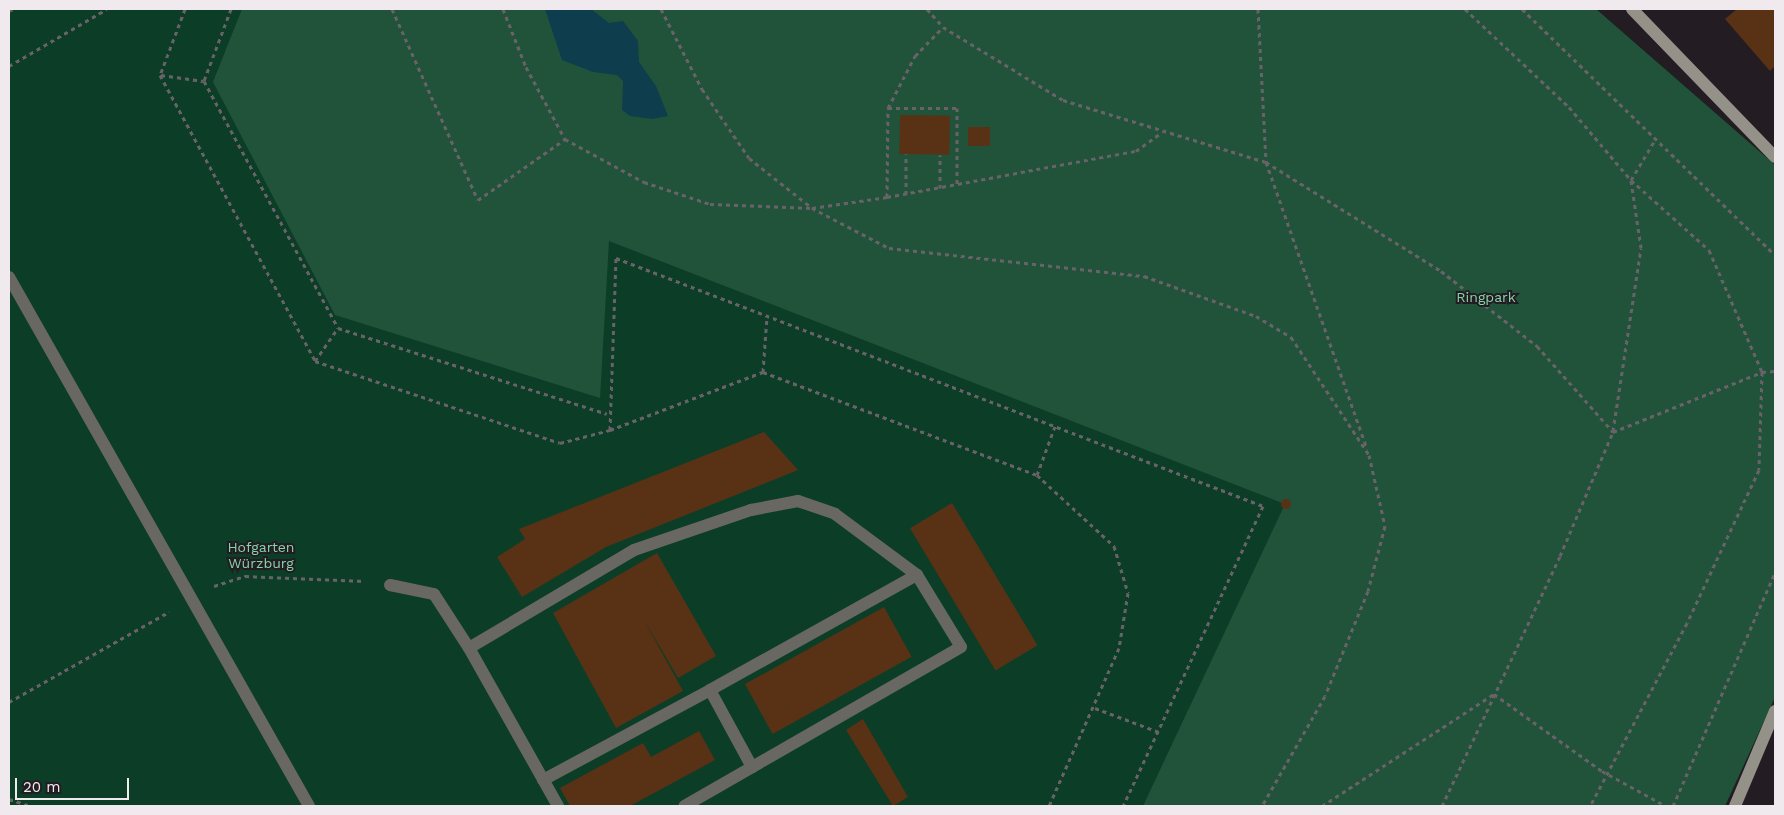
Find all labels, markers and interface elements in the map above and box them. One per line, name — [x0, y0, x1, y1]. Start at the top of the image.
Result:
park label: Ringpark — [1456, 289, 1516, 305]
park label: Hofgarten Würzburg — [227, 539, 295, 572]
scale bar — [18, 768, 131, 800]
text: 20 m — [23, 778, 61, 796]

